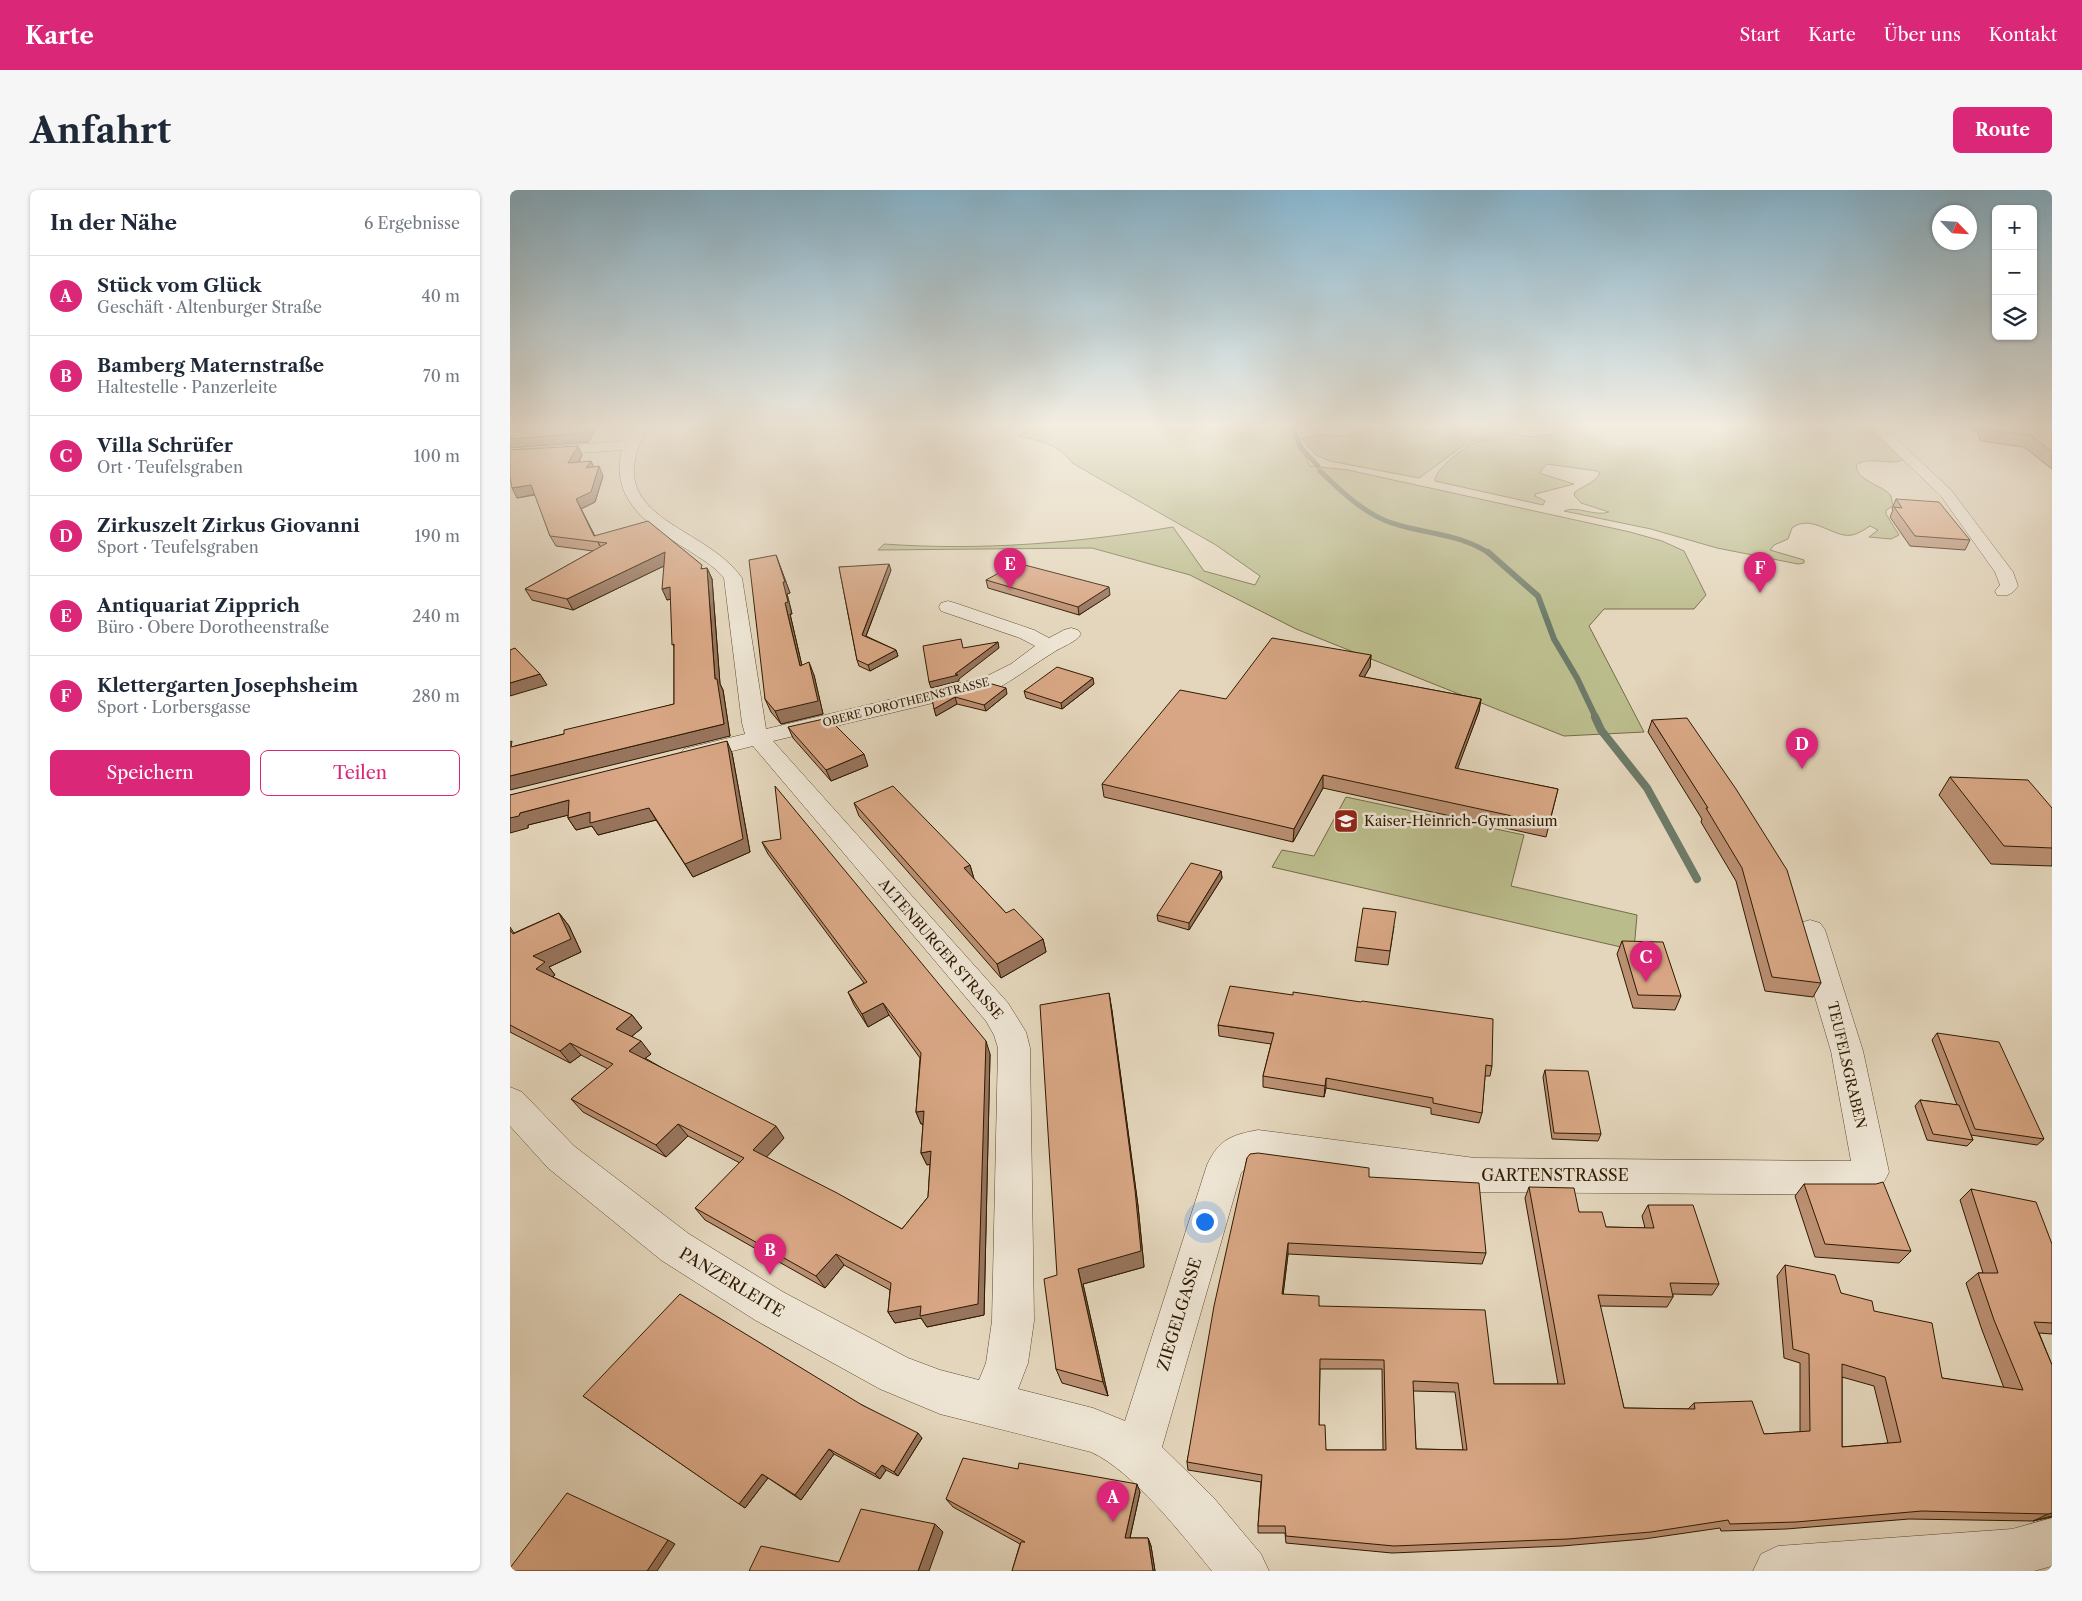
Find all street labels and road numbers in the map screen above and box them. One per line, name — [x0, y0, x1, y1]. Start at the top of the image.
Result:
street label: OBERE DOROTHEENSTRASSE — [821, 674, 991, 730]
street label: ALTENBURGER STRASSE — [874, 874, 1007, 1023]
street label: TEUFELSGRABEN — [1824, 1000, 1870, 1131]
street label: GARTENSTRASSE — [1481, 1165, 1629, 1185]
street label: PANZERLEITE — [676, 1243, 788, 1321]
street label: ZIEGELGASSE — [1152, 1255, 1206, 1373]

